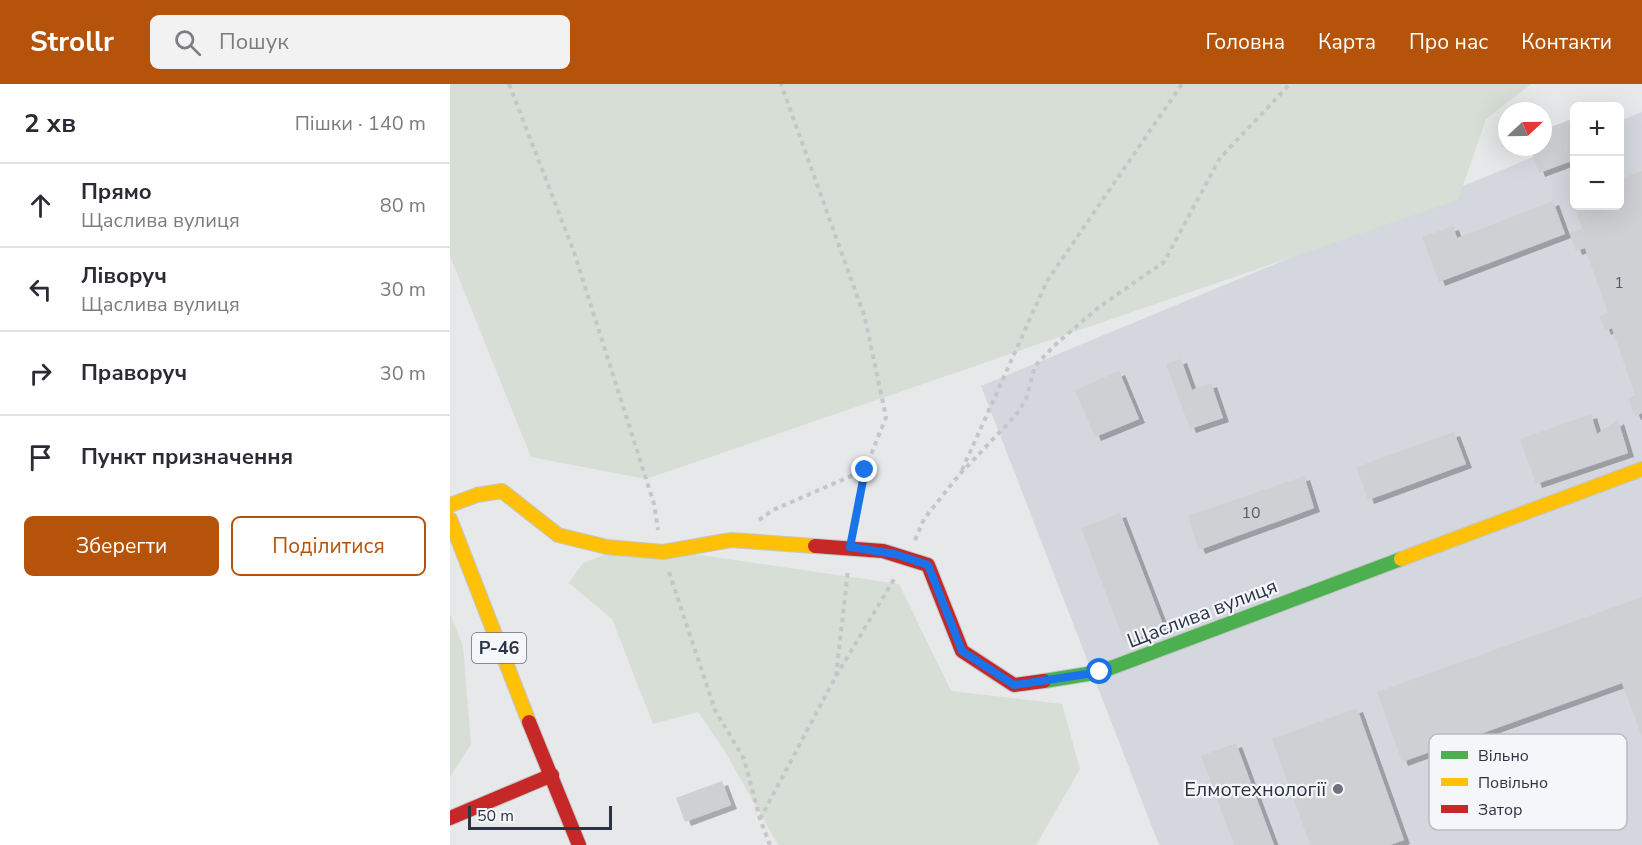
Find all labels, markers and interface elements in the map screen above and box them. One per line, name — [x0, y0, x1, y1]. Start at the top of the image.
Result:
search box — [150, 15, 570, 69]
text: Strollr — [30, 23, 114, 61]
icon: search — [171, 26, 204, 59]
text: Пошук — [219, 27, 289, 57]
text: Головна — [1205, 28, 1285, 56]
text: Карта — [1318, 28, 1376, 56]
text: Про нас — [1409, 28, 1488, 56]
text: Контакти — [1521, 28, 1612, 56]
north arrow — [1498, 102, 1552, 156]
map controls — [1570, 102, 1624, 210]
button: + — [1570, 102, 1624, 156]
text: 2 хв — [24, 106, 76, 141]
text: Пішки · 140 m — [295, 110, 426, 137]
button: − — [1570, 156, 1624, 210]
text: Прямо — [81, 177, 152, 207]
icon: ahead — [24, 189, 57, 222]
text: 80 m — [380, 192, 426, 219]
text: Щаслива вулиця — [81, 207, 240, 234]
text: Ліворуч — [81, 261, 167, 291]
house number: 1 — [1614, 272, 1624, 294]
icon: left — [24, 273, 57, 306]
text: 30 m — [380, 276, 426, 303]
text: Щаслива вулиця — [81, 291, 240, 318]
icon: right — [24, 357, 57, 390]
text: Праворуч — [81, 358, 187, 388]
text: 30 m — [380, 360, 426, 387]
icon: arrive — [24, 441, 57, 474]
text: Пункт призначення — [81, 442, 293, 472]
route end — [851, 456, 877, 482]
house number: 10 — [1241, 502, 1261, 524]
button: Зберегти — [24, 516, 219, 576]
button: Поділитися — [231, 516, 426, 576]
street label: Щаслива вулиця — [1123, 572, 1281, 655]
road number: Р-46 — [472, 633, 526, 663]
route start — [1086, 658, 1112, 684]
legend — [1429, 734, 1627, 830]
text: Вільно — [1478, 745, 1529, 767]
text: Повільно — [1478, 772, 1548, 794]
place label: Елмотехнології — [1184, 776, 1327, 803]
marker: Елмотехнології — [1331, 782, 1345, 796]
text: Затор — [1478, 799, 1522, 821]
scale bar — [468, 803, 612, 830]
text: 50 m — [477, 805, 514, 827]

